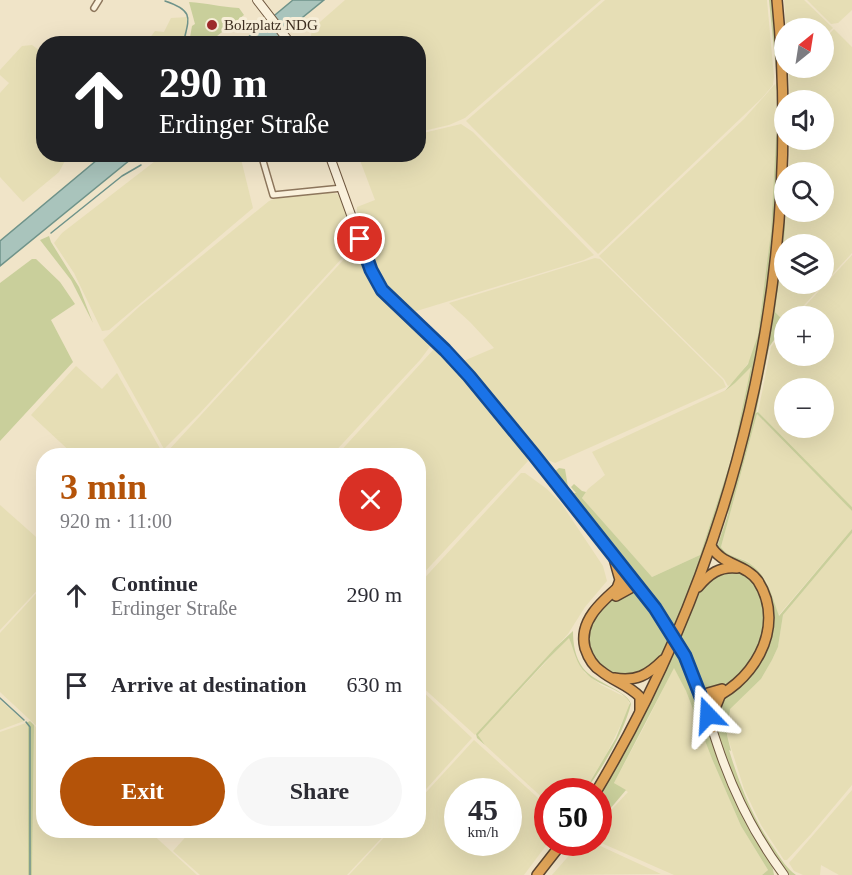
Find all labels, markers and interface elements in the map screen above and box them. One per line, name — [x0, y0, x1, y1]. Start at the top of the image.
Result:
place label: Bolzplatz NDG — [224, 17, 318, 33]
marker: Bolzplatz NDG — [205, 18, 219, 32]
north arrow — [774, 18, 834, 78]
map controls — [774, 18, 834, 438]
icon: ahead — [60, 60, 138, 138]
text: 290 m — [159, 60, 268, 106]
button: sound — [774, 90, 834, 150]
text: Erdinger Straße — [159, 109, 329, 139]
button: search — [774, 162, 834, 222]
pin — [334, 213, 385, 264]
icon: arrive — [343, 222, 376, 255]
button: layers — [774, 234, 834, 294]
button: + — [774, 306, 834, 366]
button: − — [774, 378, 834, 438]
text: 3 min — [60, 467, 147, 507]
button: close — [339, 468, 402, 531]
text: 920 m · 11:00 — [60, 510, 172, 532]
text: Continue — [111, 571, 198, 596]
icon: ahead — [60, 579, 93, 612]
text: 290 m — [346, 582, 402, 607]
text: Erdinger Straße — [111, 597, 237, 619]
icon: arrive — [60, 669, 93, 702]
text: Arrive at destination — [111, 672, 307, 697]
text: 630 m — [346, 672, 402, 697]
position arrow — [676, 683, 740, 747]
button: Exit — [60, 757, 225, 826]
button: Share — [237, 757, 402, 826]
speed limit sign: 50 — [534, 778, 612, 856]
text: 45 — [468, 793, 498, 826]
text: km/h — [468, 824, 498, 840]

